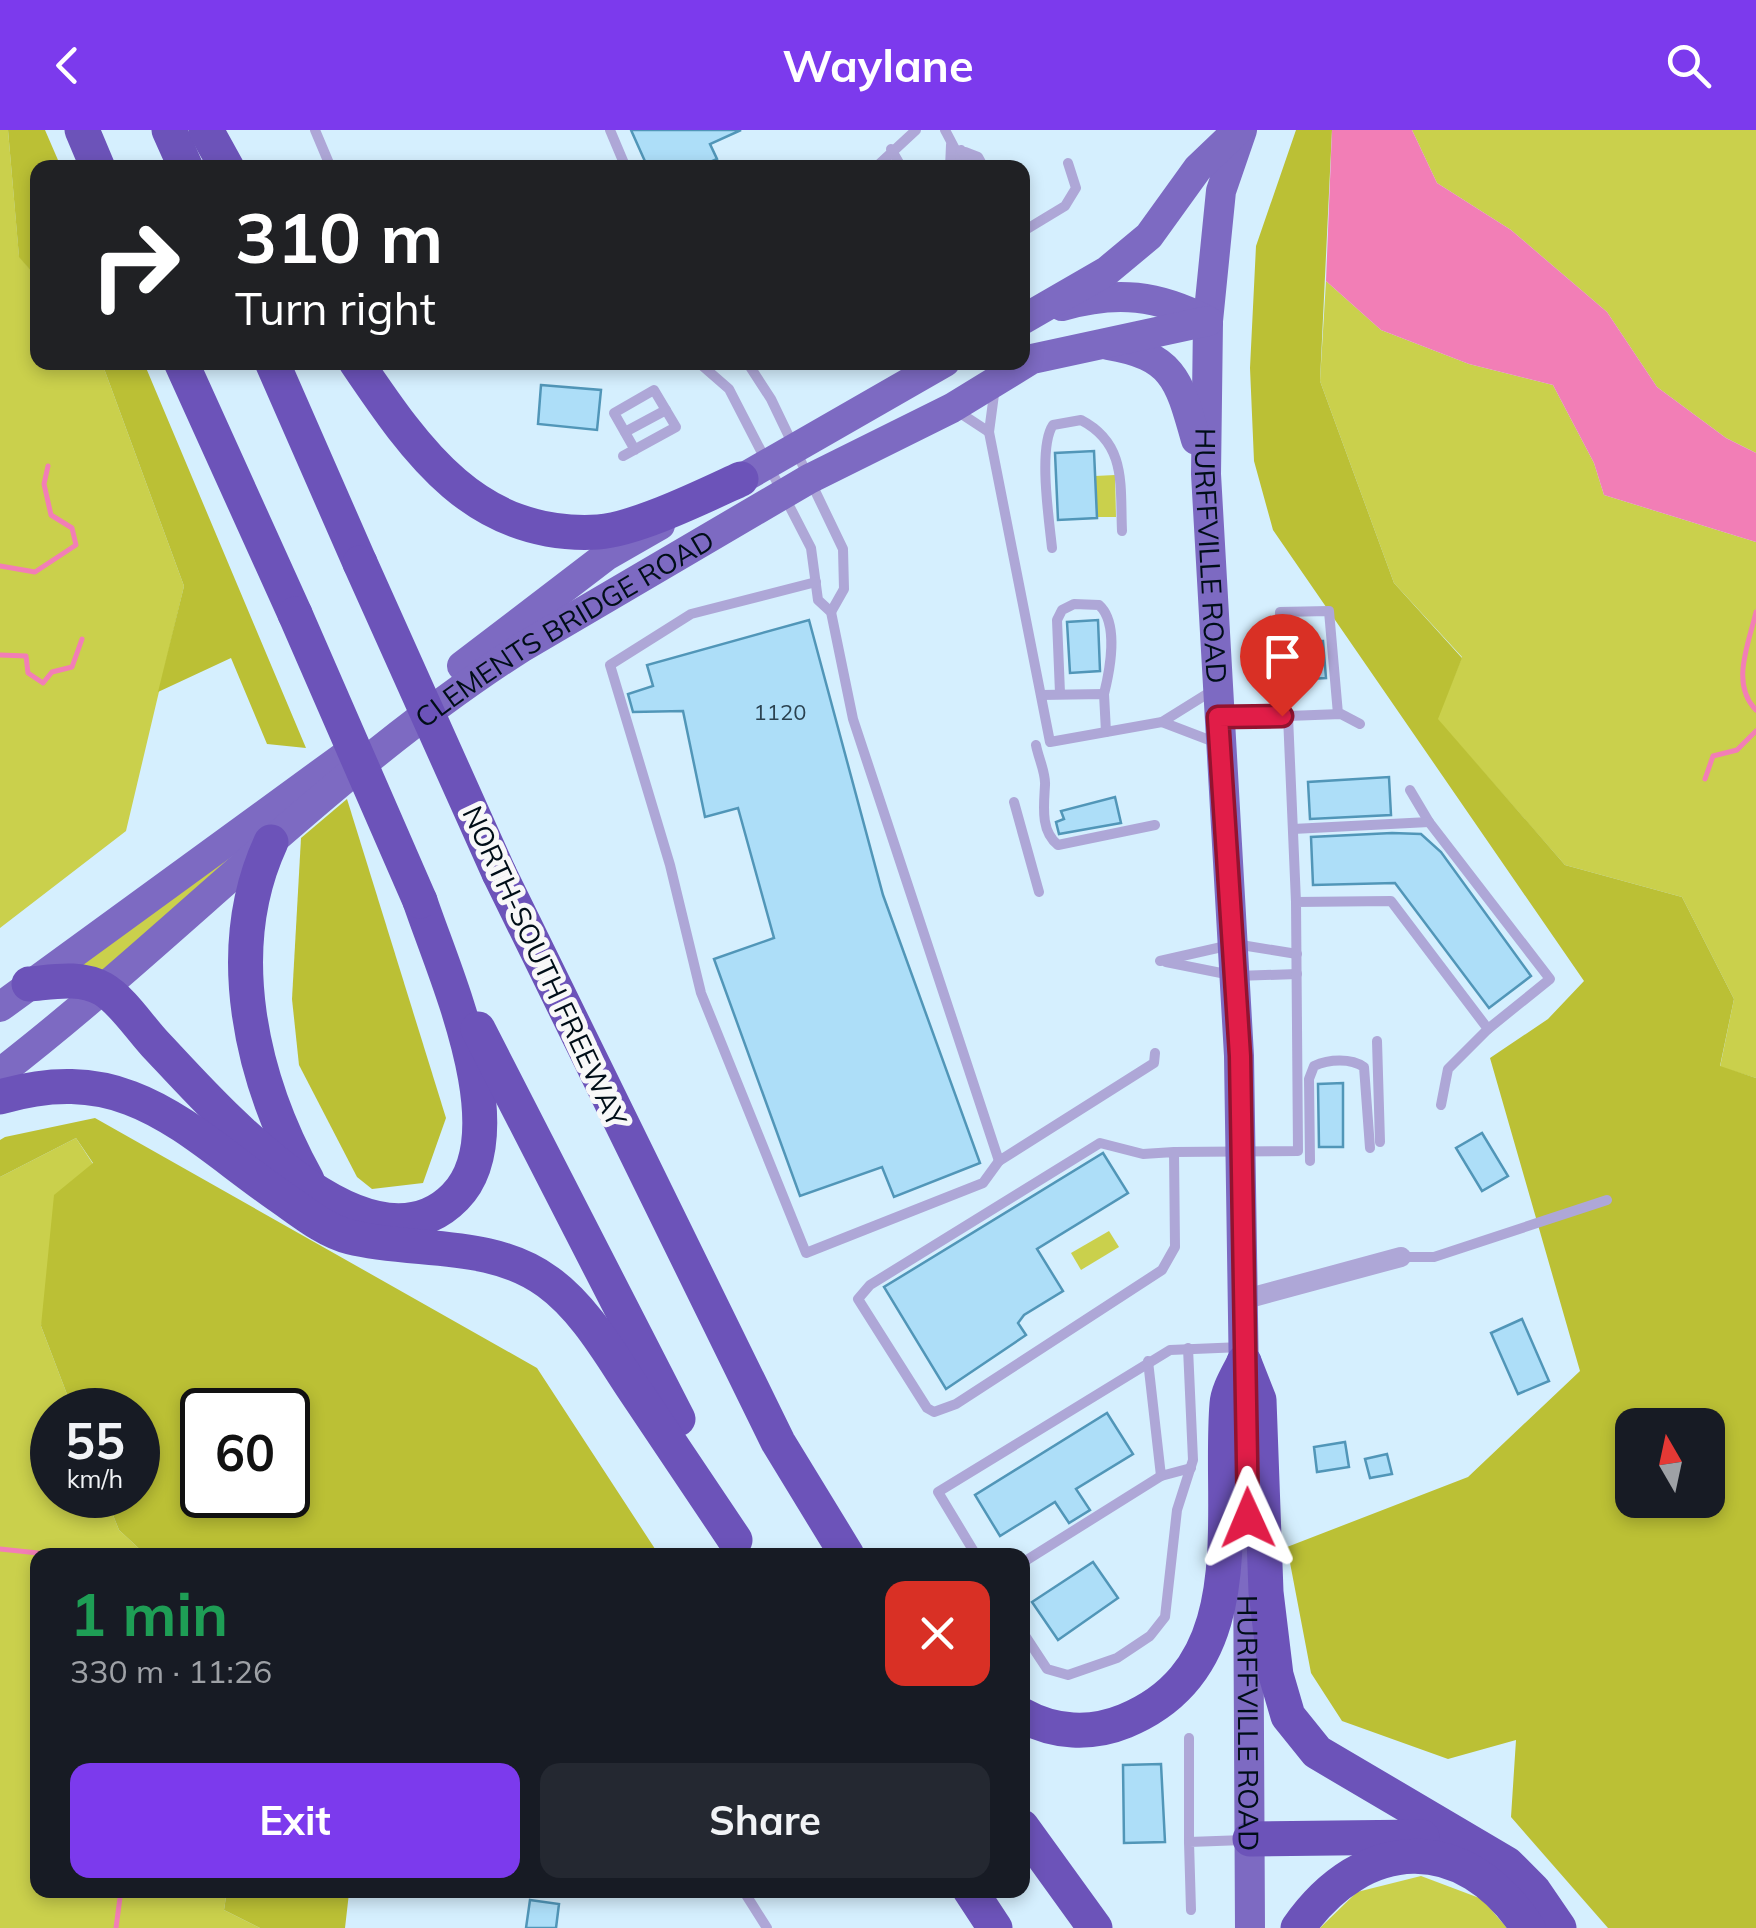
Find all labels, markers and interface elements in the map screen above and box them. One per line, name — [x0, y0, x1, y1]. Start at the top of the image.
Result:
text: Waylane — [782, 37, 974, 93]
icon: back — [40, 38, 95, 93]
icon: search — [1661, 38, 1716, 93]
text: 310 m — [235, 193, 443, 281]
icon: right — [70, 200, 200, 330]
text: Turn right — [235, 280, 436, 336]
street label: HURFFVILLE ROAD — [1188, 428, 1235, 684]
street label: CLEMENTS BRIDGE ROAD — [407, 521, 720, 734]
pin — [1240, 614, 1325, 717]
icon: arrive — [1255, 629, 1310, 684]
house number: 1120 — [754, 698, 806, 726]
street label: NORTH-SOUTH FREEWAY — [455, 800, 635, 1133]
speed limit sign: 60 — [180, 1388, 310, 1518]
north arrow — [1615, 1408, 1725, 1518]
map controls — [1615, 1408, 1725, 1518]
text: 55 — [65, 1409, 125, 1472]
text: km/h — [67, 1463, 123, 1494]
position arrow — [1196, 1466, 1300, 1570]
text: 1 min — [70, 1576, 228, 1651]
button: close — [885, 1581, 990, 1686]
street label: HURFFVILLE ROAD — [1231, 1595, 1267, 1851]
text: 330 m · 11:26 — [70, 1651, 272, 1691]
button: Exit — [70, 1763, 520, 1878]
button: Share — [540, 1763, 990, 1878]

